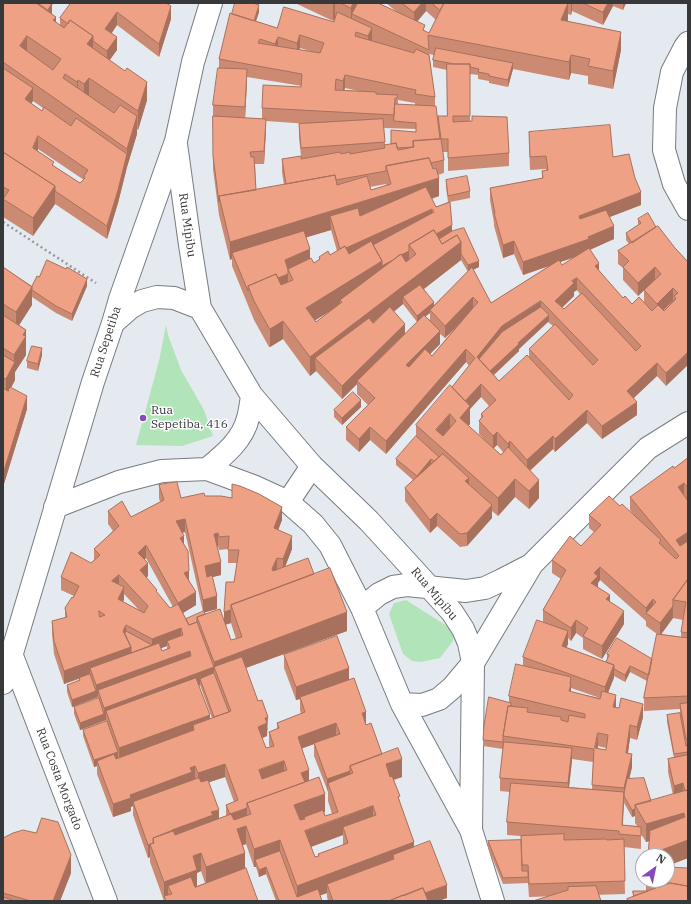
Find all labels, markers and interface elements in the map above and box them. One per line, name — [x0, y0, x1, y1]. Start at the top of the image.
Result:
street label: Rua Mipibu — [175, 192, 199, 258]
street label: Rua Sepetiba — [88, 305, 124, 379]
place label: Rua Sepetiba, 416 — [151, 404, 228, 432]
marker: Rua Sepetiba, 416 — [138, 413, 148, 423]
street label: Rua Mipibu — [408, 565, 460, 623]
street label: Rua Costa Morgado — [33, 726, 85, 832]
north arrow — [635, 848, 675, 888]
text: N — [654, 851, 668, 867]

